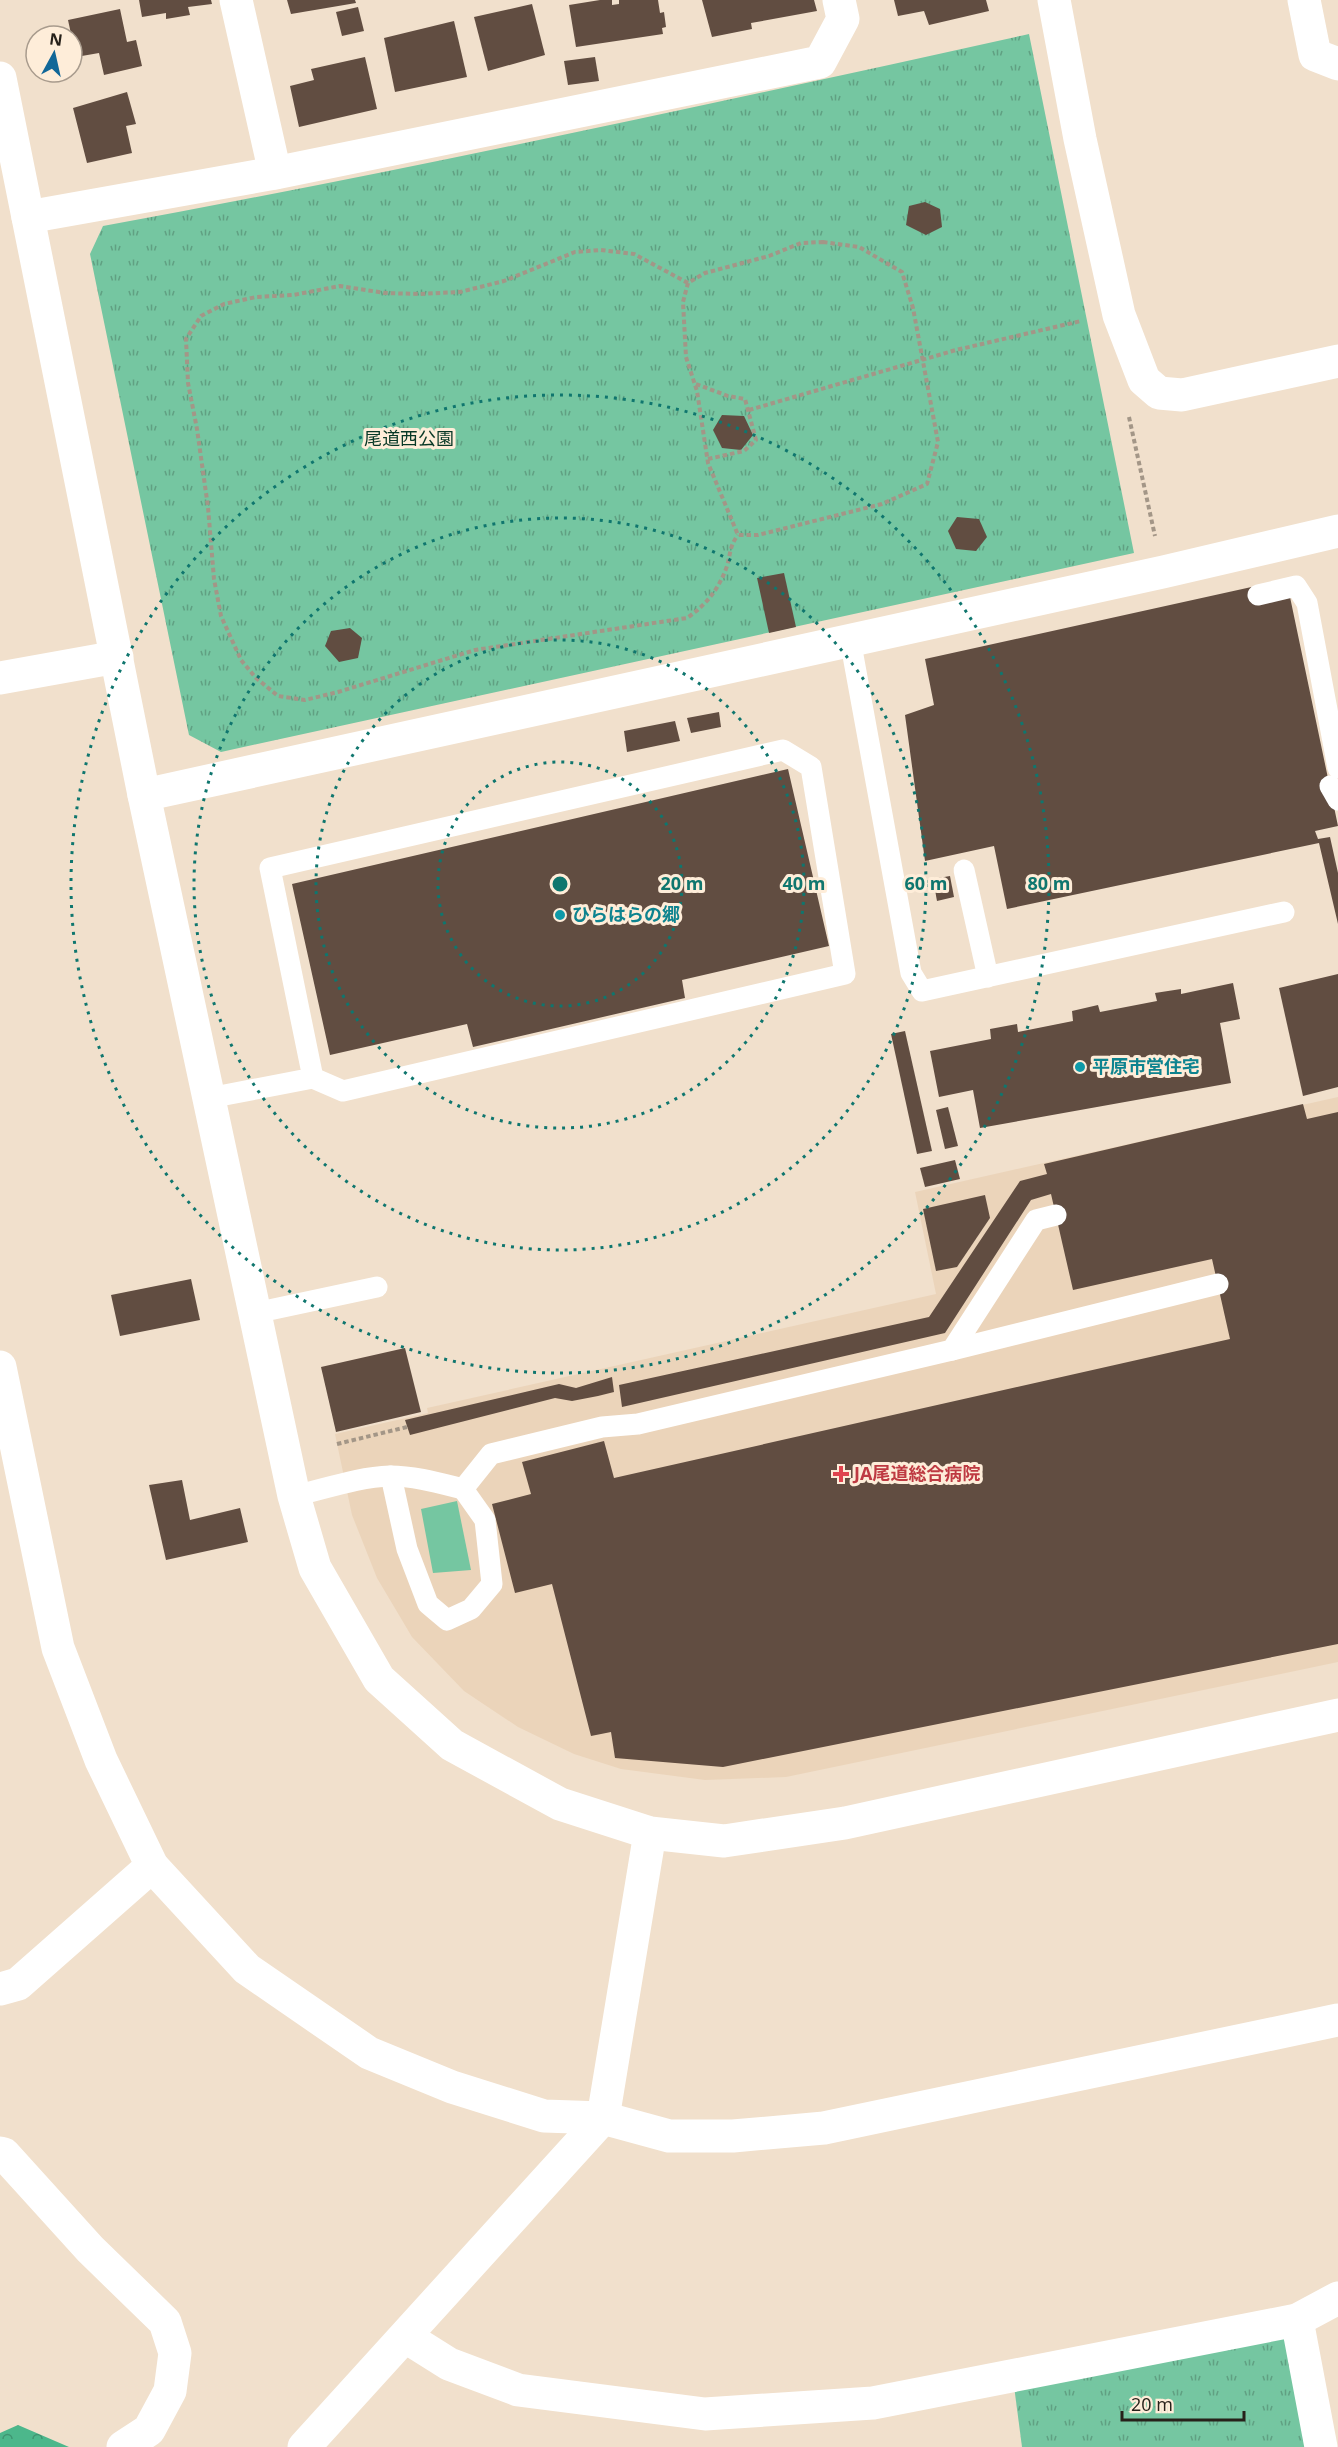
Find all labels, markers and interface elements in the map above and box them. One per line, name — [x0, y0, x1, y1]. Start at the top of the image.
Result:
north arrow — [24, 24, 84, 84]
text: N — [48, 27, 64, 51]
park label: 尾道西公園 — [364, 426, 454, 450]
text: 20 m — [661, 871, 703, 895]
text: 40 m — [783, 871, 825, 895]
text: 60 m — [905, 871, 947, 895]
text: 80 m — [1028, 871, 1070, 895]
centre of rings — [550, 874, 570, 894]
place label: ひらはらの郷 — [572, 902, 680, 926]
marker: ひらはらの郷 — [553, 908, 567, 922]
place label: 平原市営住宅 — [1092, 1054, 1200, 1078]
marker: 平原市営住宅 — [1073, 1060, 1087, 1074]
place label: JA尾道総合病院 — [852, 1461, 980, 1485]
marker: JA尾道総合病院 — [832, 1465, 850, 1483]
scale bar — [1122, 2384, 1244, 2422]
text: 20 m — [1131, 2392, 1173, 2416]

